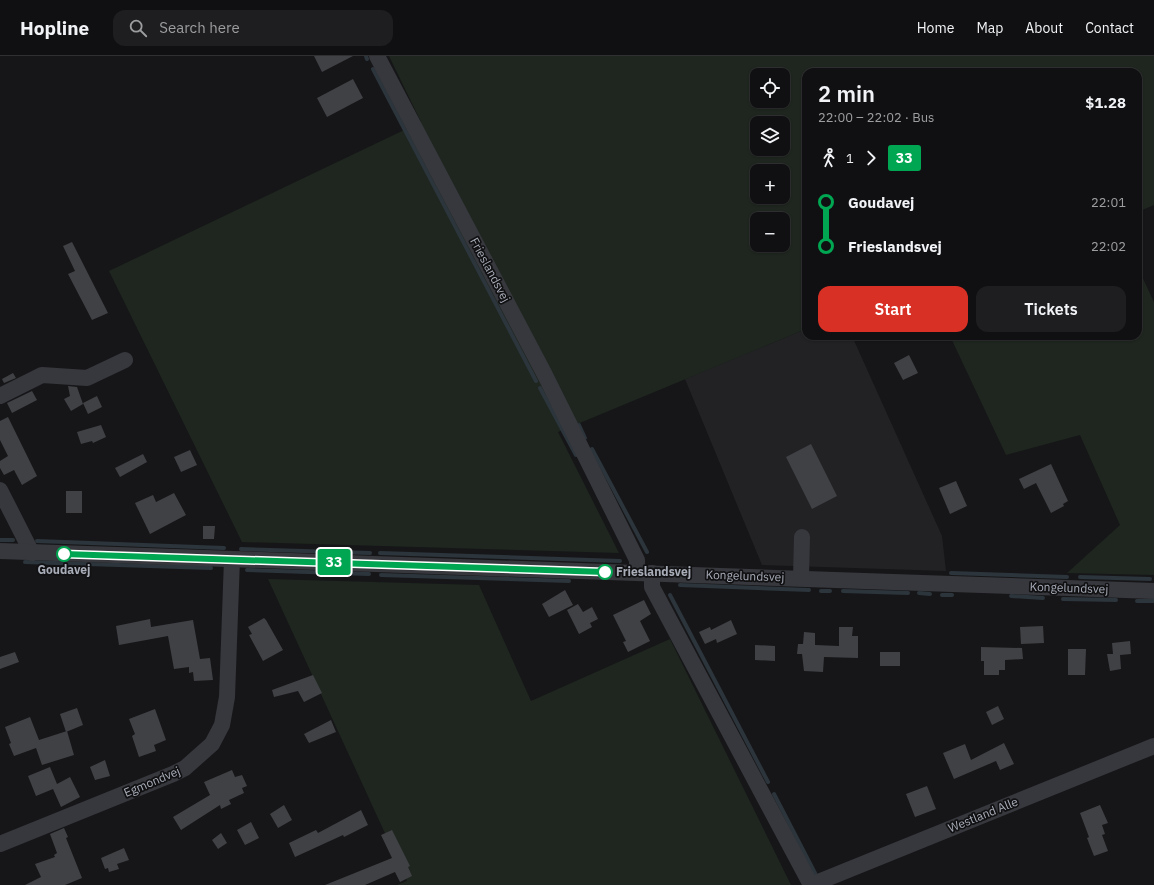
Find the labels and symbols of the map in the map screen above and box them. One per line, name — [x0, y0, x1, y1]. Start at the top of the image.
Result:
street label: Frieslandsvej — [467, 235, 514, 305]
marker: Goudavej — [56, 546, 72, 562]
line badge: 33 — [316, 549, 352, 575]
place label: Goudavej — [37, 562, 91, 577]
marker: Frieslandsvej — [597, 564, 613, 580]
place label: Frieslandsvej — [616, 564, 691, 579]
street label: Kongelundsvej — [705, 567, 785, 584]
street label: Kongelundsvej — [1029, 579, 1109, 596]
street label: Egmondvej — [121, 763, 182, 800]
street label: Westland Alle — [946, 794, 1020, 835]

